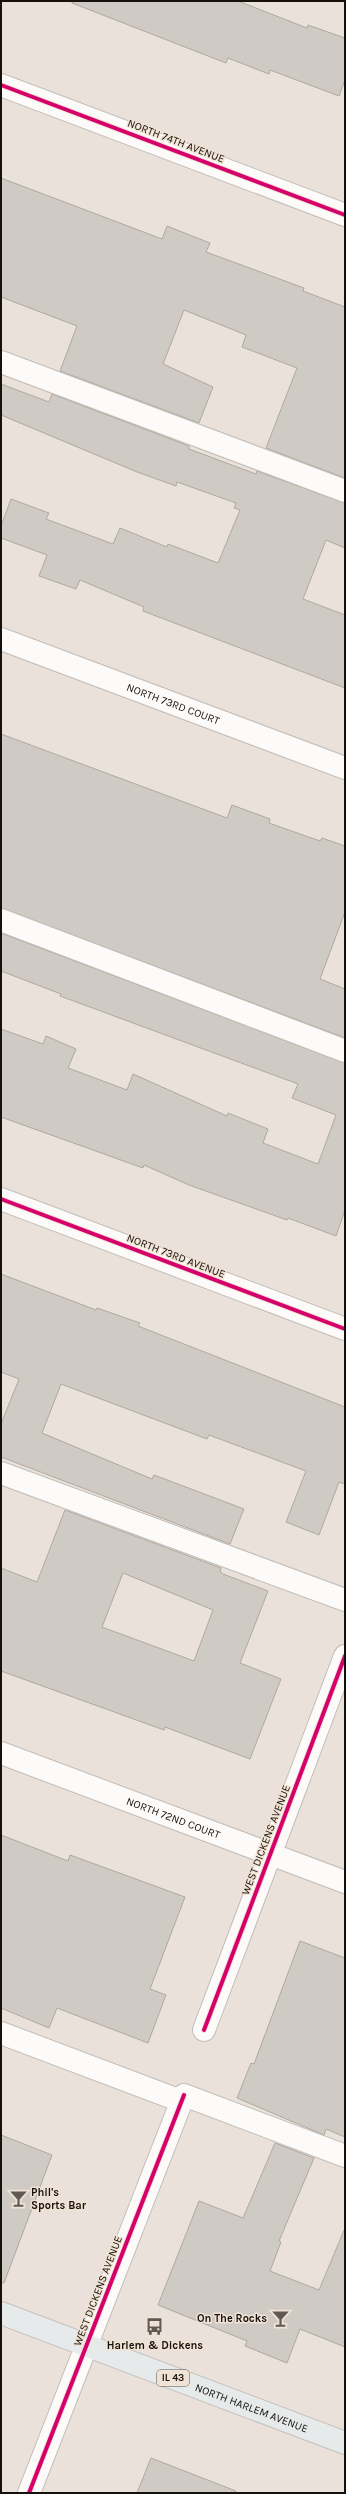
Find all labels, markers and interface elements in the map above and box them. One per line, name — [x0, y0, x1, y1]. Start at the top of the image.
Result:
street label: NORTH 74TH AVENUE — [126, 116, 226, 166]
street label: NORTH 73RD COURT — [125, 680, 222, 727]
street label: NORTH 73RD AVENUE — [125, 1231, 227, 1281]
street label: WEST DICKENS AVENUE — [239, 1783, 293, 1897]
street label: NORTH 72ND COURT — [125, 1794, 222, 1841]
place label: Phil's Sports Bar — [31, 2186, 87, 2212]
bar icon: Phil's Sports Bar — [8, 2188, 28, 2208]
street label: WEST DICKENS AVENUE — [71, 2234, 125, 2348]
bar icon: On The Rocks — [270, 2308, 290, 2328]
place label: On The Rocks — [197, 2312, 267, 2325]
bus stop icon: Harlem & Dickens — [145, 2317, 165, 2337]
place label: Harlem & Dickens — [107, 2339, 203, 2352]
road number: IL 43 — [157, 2370, 189, 2386]
street label: NORTH HARLEM AVENUE — [193, 2380, 310, 2435]

